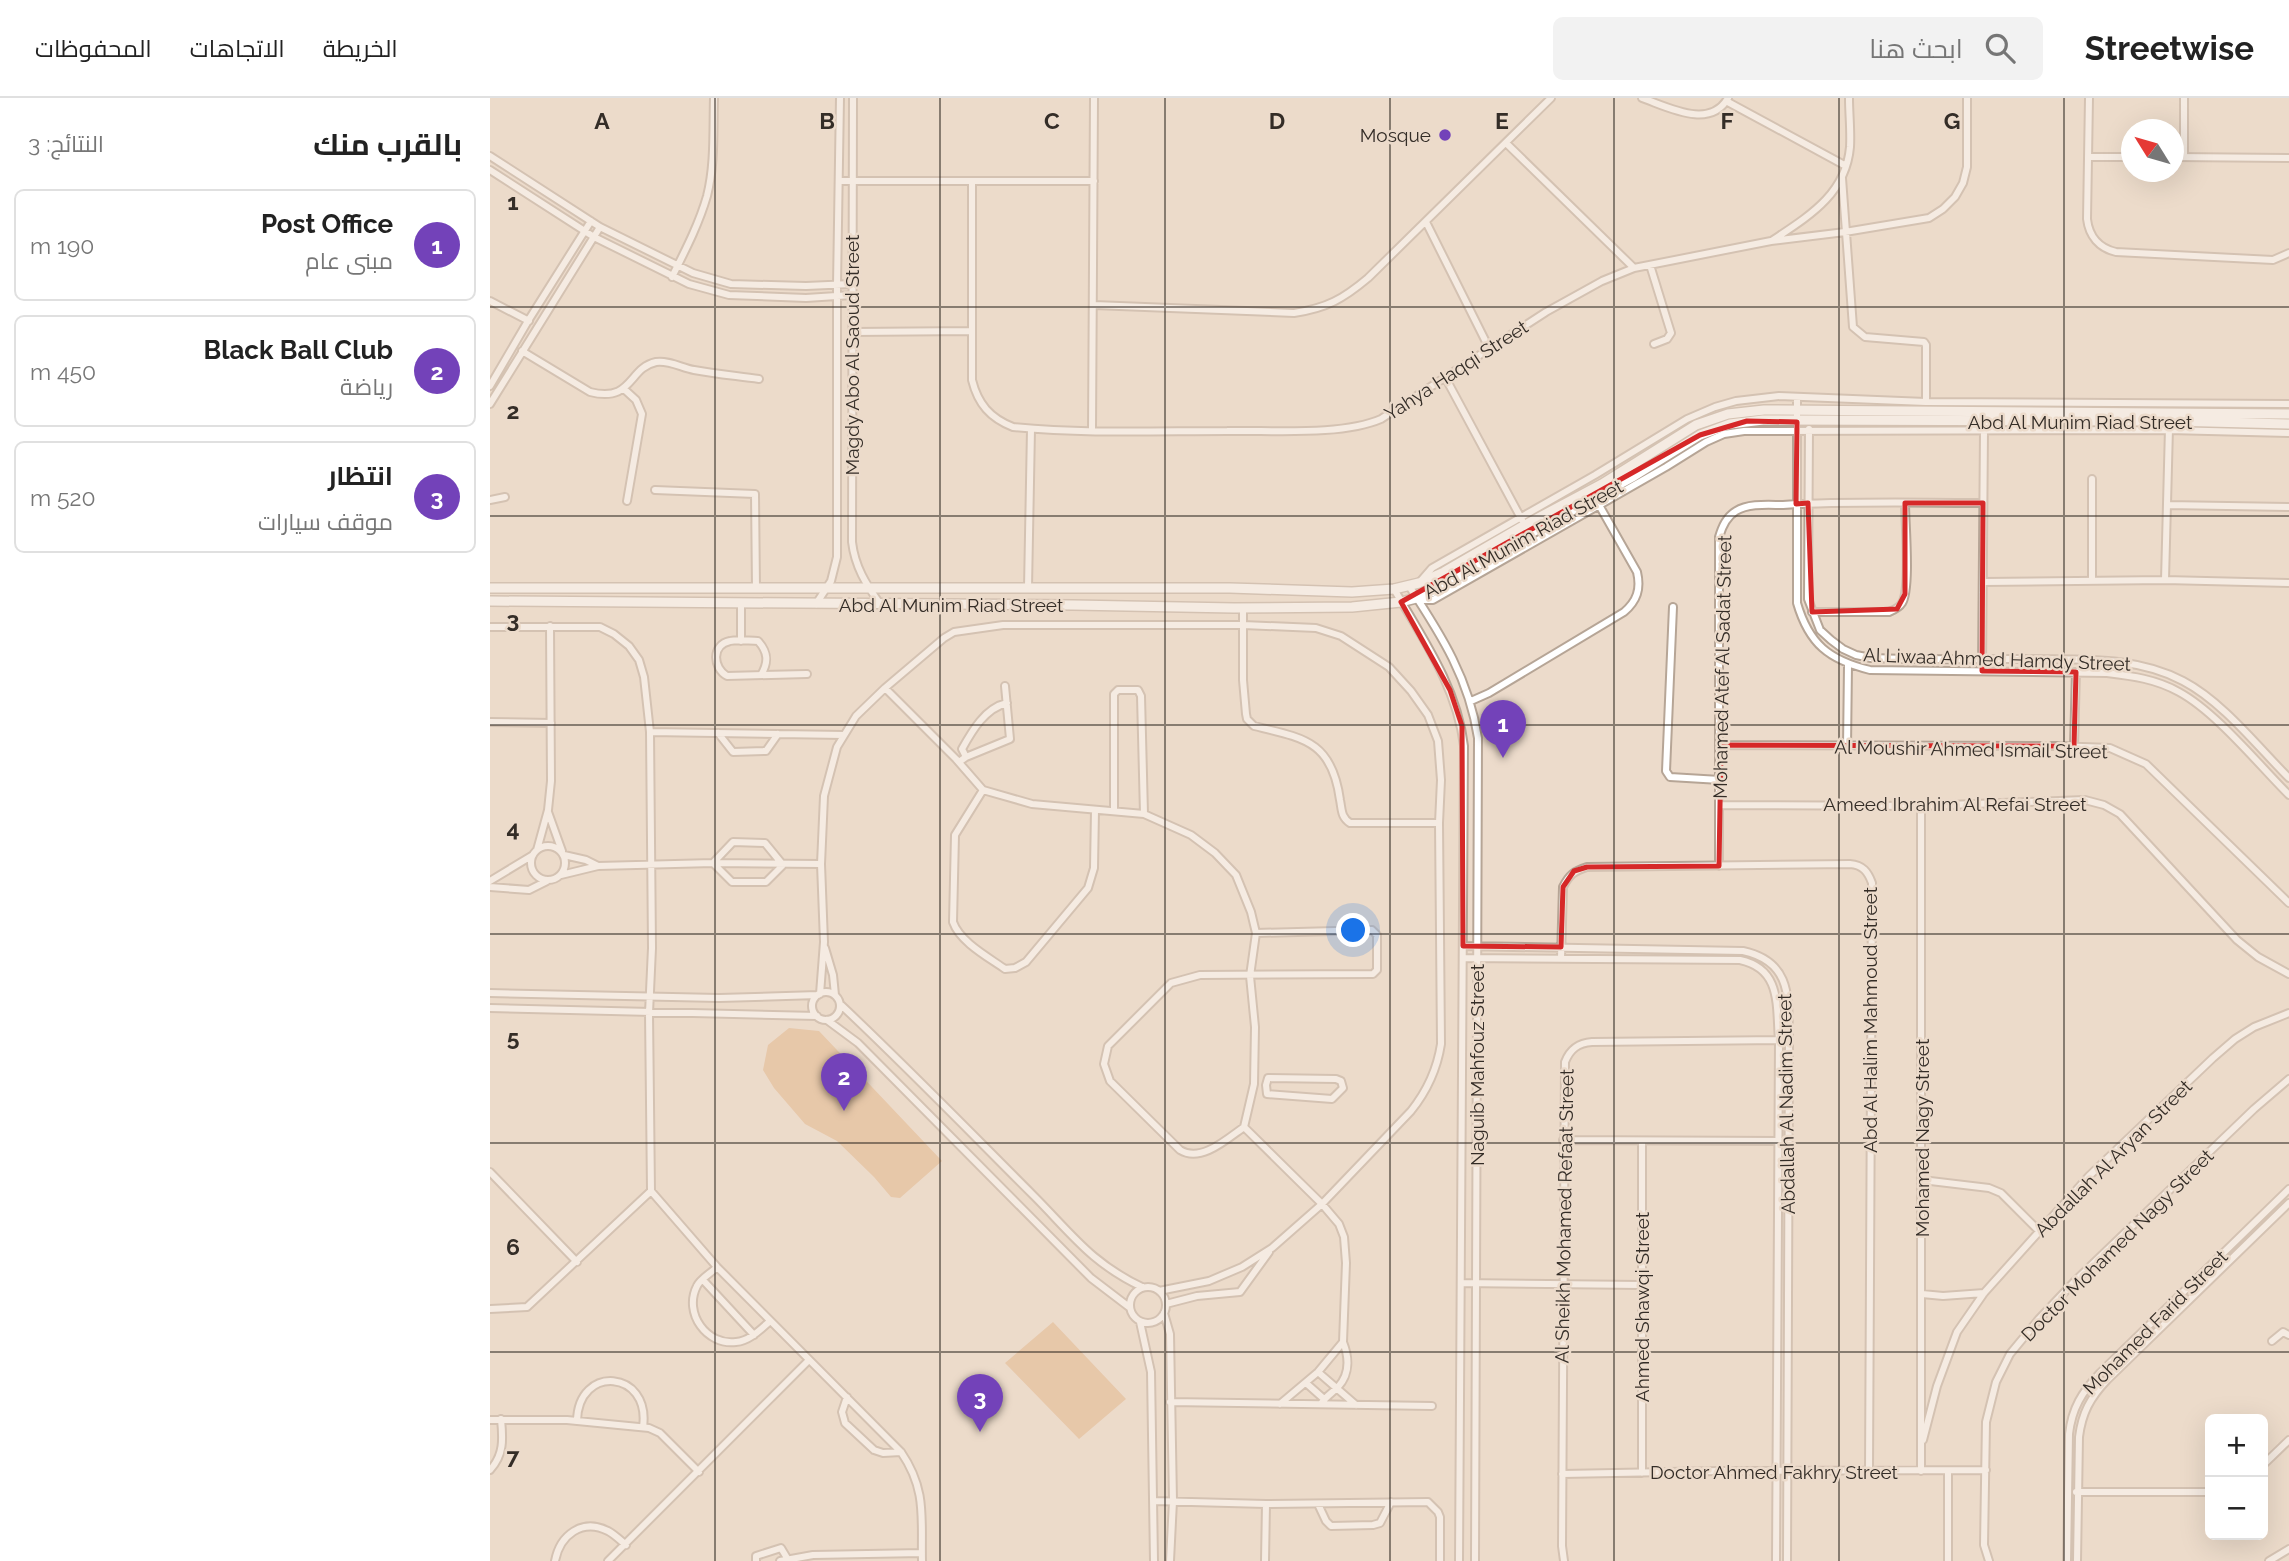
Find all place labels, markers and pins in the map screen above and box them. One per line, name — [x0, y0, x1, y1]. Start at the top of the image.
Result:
place label: Mosque — [1360, 124, 1431, 146]
marker: Mosque — [1437, 127, 1453, 143]
pin: 1 — [1480, 700, 1526, 758]
pin: 2 — [821, 1053, 867, 1111]
pin: 3 — [957, 1374, 1003, 1432]

